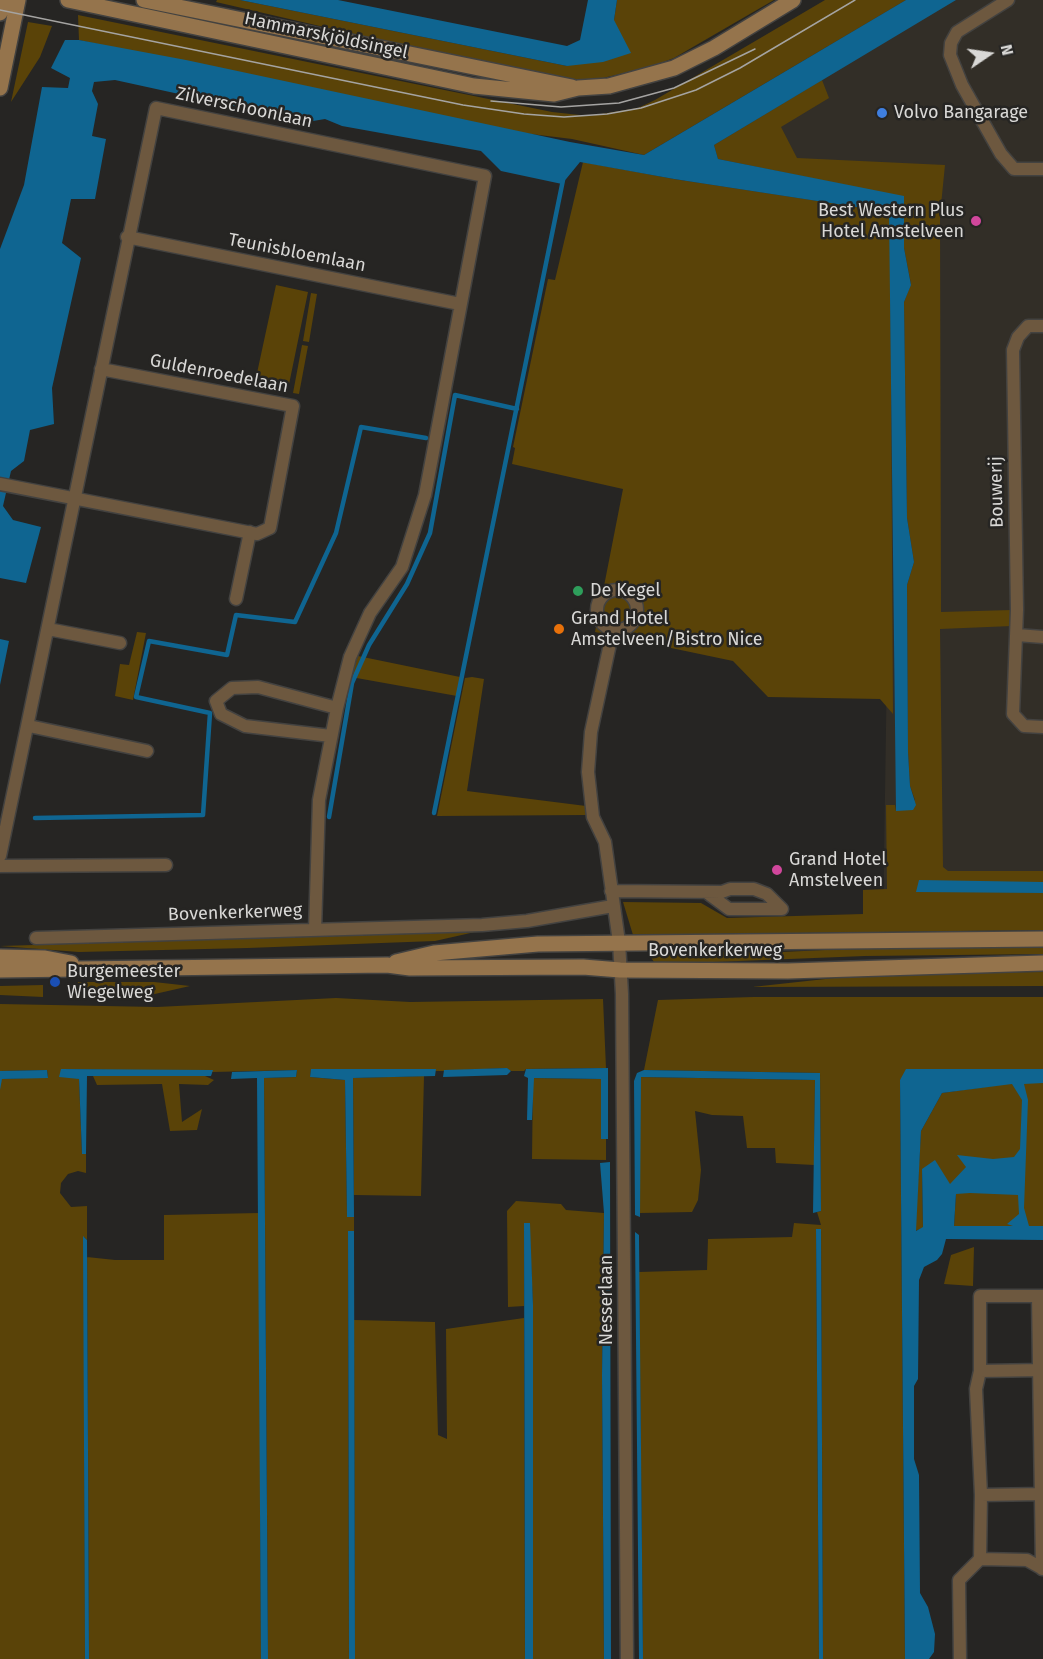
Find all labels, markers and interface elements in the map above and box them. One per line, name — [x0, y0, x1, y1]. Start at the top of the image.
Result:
street label: Hammarskjöldsingel — [242, 8, 410, 64]
north arrow — [959, 24, 1019, 84]
text: N — [997, 43, 1017, 57]
street label: Zilverschoonlaan — [174, 83, 314, 133]
place label: Volvo Bangarage — [894, 102, 1028, 124]
marker: Volvo Bangarage — [875, 106, 889, 120]
place label: Best Western Plus Hotel Amstelveen — [818, 200, 964, 242]
marker: Best Western Plus Hotel Amstelveen — [969, 214, 983, 228]
street label: Teunisbloemlaan — [226, 229, 368, 277]
street label: Guldenroedelaan — [148, 350, 290, 398]
street label: Bouwerij — [986, 456, 1008, 528]
place label: De Kegel — [590, 580, 660, 602]
marker: De Kegel — [571, 584, 585, 598]
place label: Grand Hotel Amstelveen/Bistro Nice — [571, 608, 763, 650]
marker: Grand Hotel Amstelveen/Bistro Nice — [552, 622, 566, 636]
place label: Grand Hotel Amstelveen — [789, 849, 887, 892]
marker: Grand Hotel Amstelveen — [770, 863, 784, 877]
street label: Bovenkerkerweg — [168, 900, 302, 926]
street label: Bovenkerkerweg — [648, 940, 782, 962]
place label: Burgemeester Wiegelweg — [67, 961, 180, 1004]
marker: Burgemeester Wiegelweg — [48, 975, 62, 989]
street label: Nesserlaan — [596, 1255, 618, 1345]

